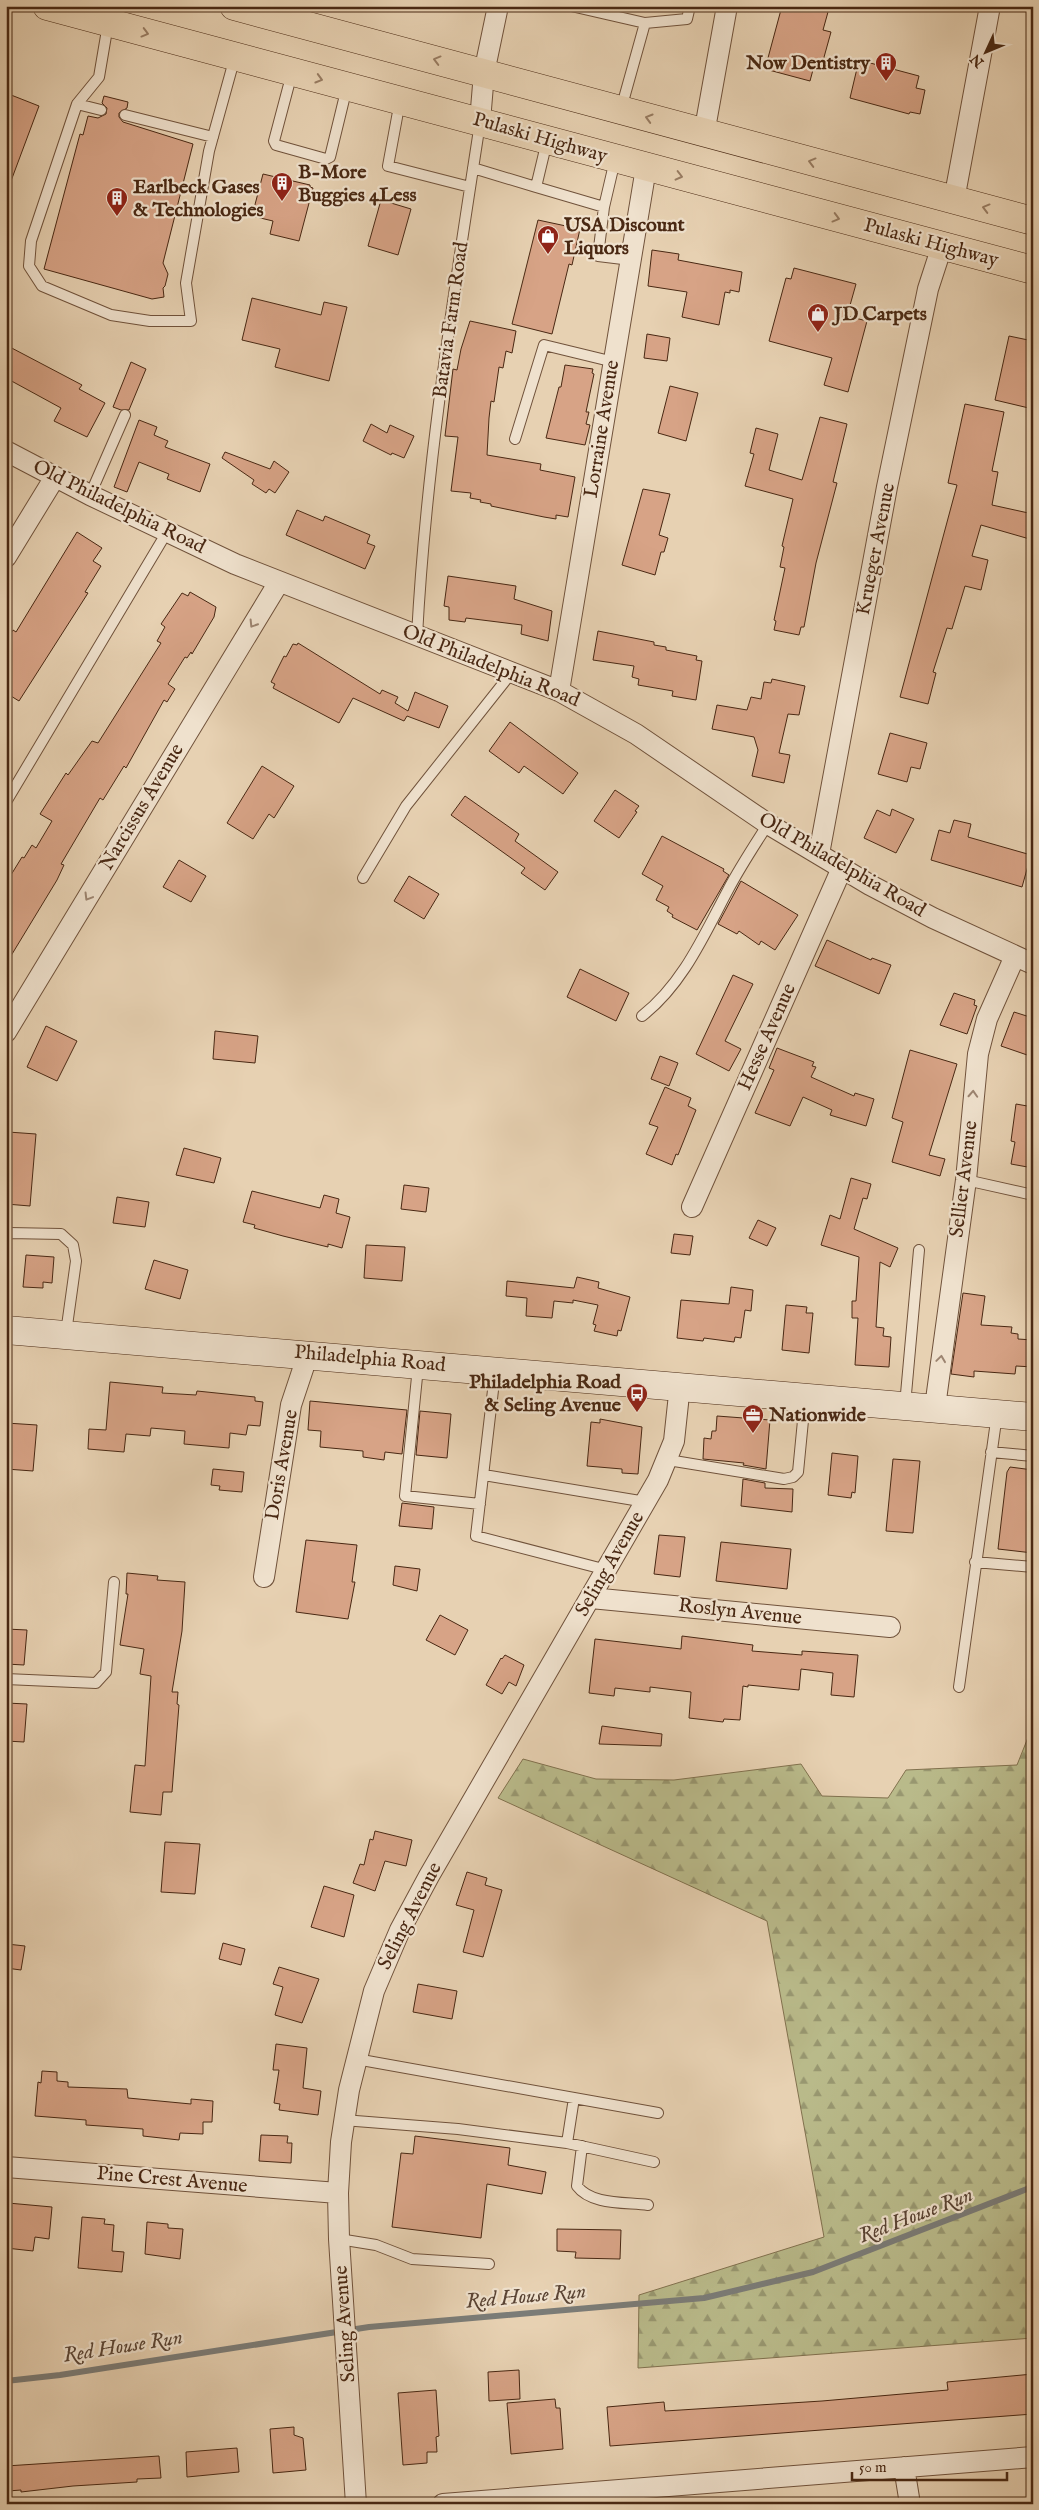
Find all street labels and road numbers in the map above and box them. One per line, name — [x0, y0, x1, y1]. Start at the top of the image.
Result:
street label: Pulaski Highway — [470, 107, 610, 169]
street label: Pulaski Highway — [861, 213, 1001, 273]
street label: Batavia Farm Road — [428, 240, 474, 400]
street label: Lorraine Avenue — [579, 358, 625, 500]
street label: Old Philadelphia Road — [29, 454, 210, 560]
street label: Krueger Avenue — [851, 481, 901, 617]
street label: Old Philadelphia Road — [399, 619, 584, 713]
street label: Narcissus Avenue — [94, 739, 190, 875]
street label: Old Philadelphia Road — [754, 807, 930, 923]
street label: Hesse Avenue — [732, 979, 802, 1095]
street label: Sellier Avenue — [944, 1119, 984, 1239]
street label: Philadelphia Road — [293, 1340, 447, 1378]
street label: Doris Avenue — [260, 1408, 304, 1522]
street label: Seling Avenue — [570, 1507, 650, 1621]
street label: Roslyn Avenue — [677, 1593, 803, 1631]
street label: Seling Avenue — [372, 1858, 448, 1974]
street label: Pine Crest Avenue — [96, 2161, 248, 2199]
street label: Seling Avenue — [328, 2265, 362, 2383]

